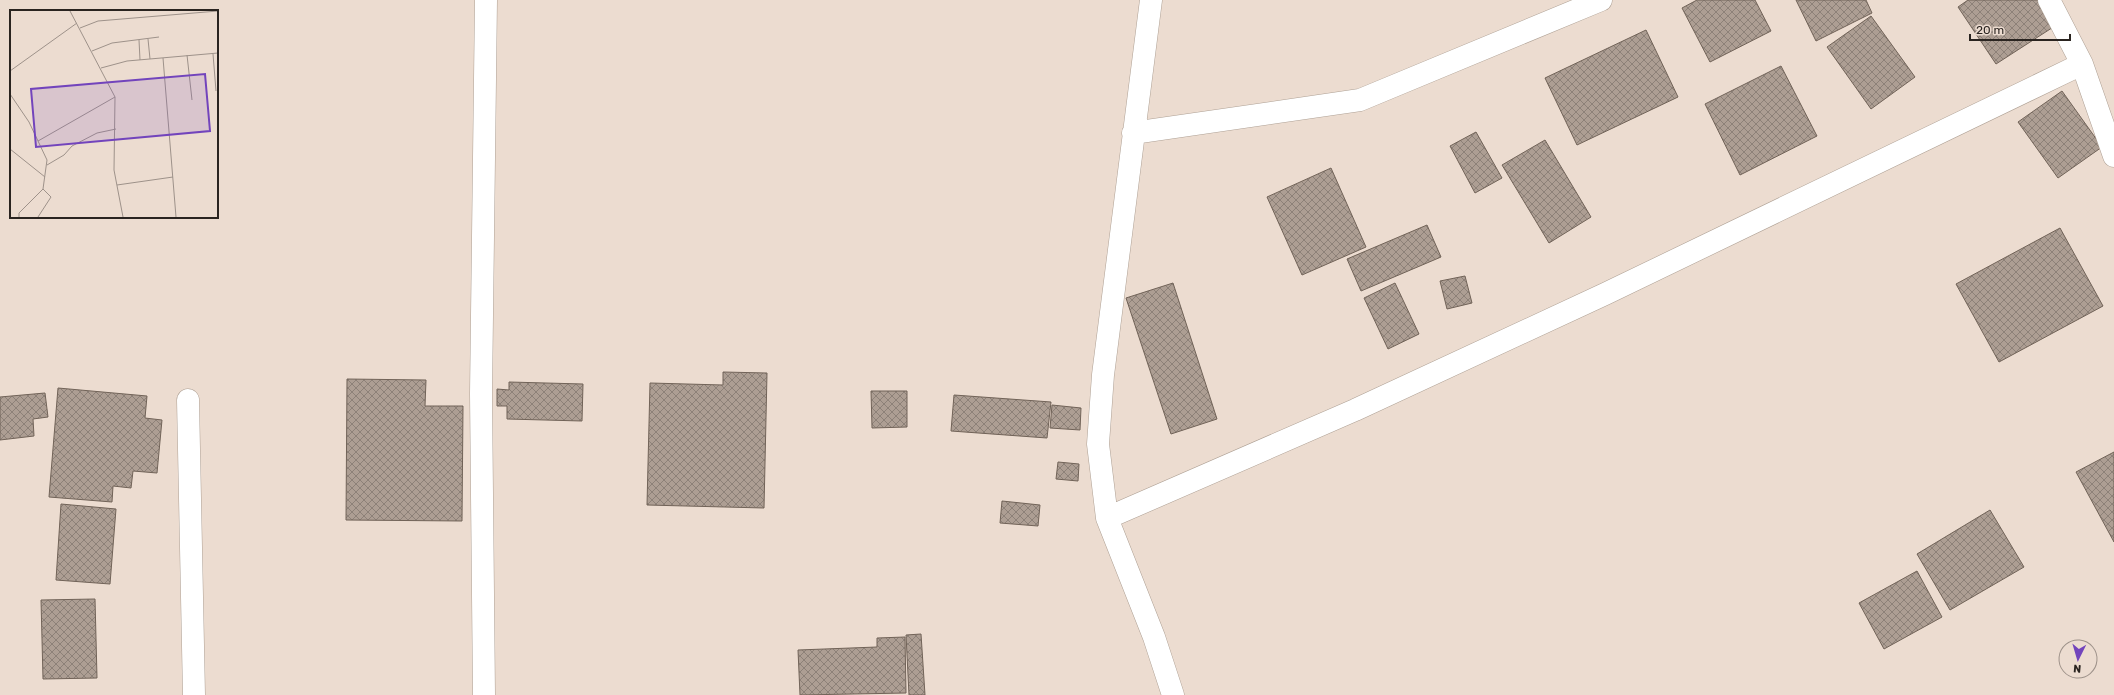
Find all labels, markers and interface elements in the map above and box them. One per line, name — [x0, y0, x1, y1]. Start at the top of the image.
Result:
inset map — [10, 10, 218, 218]
scale bar — [1970, 16, 2070, 42]
text: 20 m — [1976, 23, 2004, 37]
north arrow — [2058, 639, 2098, 679]
text: N — [2073, 662, 2082, 675]

